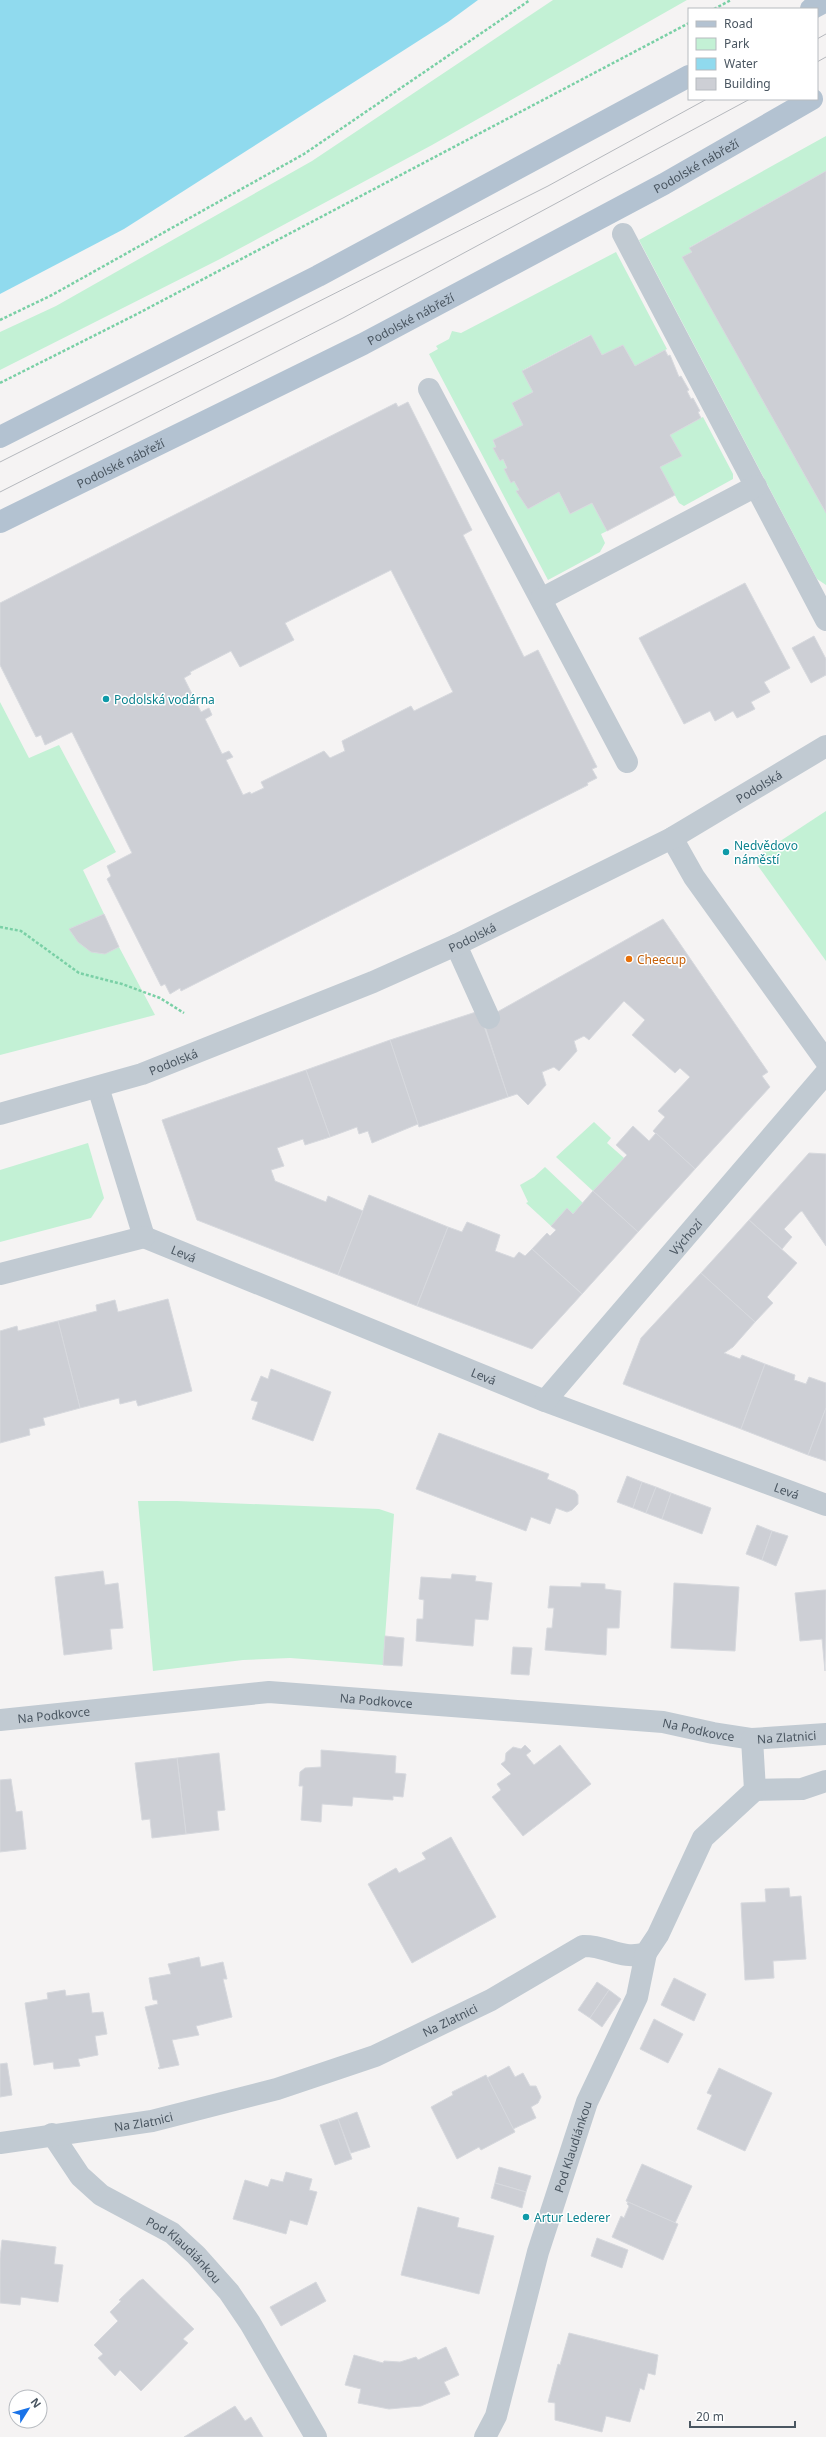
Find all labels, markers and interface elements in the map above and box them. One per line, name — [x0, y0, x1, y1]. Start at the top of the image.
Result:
legend — [688, 8, 818, 100]
text: Road — [724, 15, 753, 32]
text: Park — [724, 35, 750, 52]
text: Water — [724, 55, 758, 72]
text: Building — [724, 75, 771, 92]
street label: Podolské nábřeží — [650, 134, 743, 197]
street label: Podolské nábřeží — [364, 288, 458, 349]
street label: Podolské nábřeží — [73, 434, 168, 492]
place label: Podolská vodárna — [114, 691, 215, 708]
marker: Podolská vodárna — [101, 694, 111, 704]
street label: Podolská — [732, 766, 785, 807]
place label: Nedvědovo náměstí — [734, 837, 798, 868]
marker: Nedvědovo náměstí — [721, 847, 731, 857]
street label: Podolská — [446, 918, 499, 956]
place label: Cheecup — [637, 951, 686, 968]
marker: Cheecup — [624, 954, 634, 964]
street label: Podolská — [146, 1044, 200, 1079]
street label: Výchozí — [665, 1215, 706, 1259]
street label: Levá — [169, 1241, 199, 1266]
street label: Levá — [469, 1363, 499, 1389]
street label: Levá — [772, 1478, 802, 1503]
street label: Na Podkovce — [339, 1689, 414, 1711]
street label: Na Podkovce — [17, 1702, 91, 1727]
street label: Na Podkovce — [661, 1714, 736, 1745]
street label: Na Zlatnici — [756, 1726, 817, 1747]
street label: Na Zlatnici — [419, 1999, 480, 2041]
street label: Pod Klaudiánkou — [550, 2098, 595, 2195]
street label: Na Zlatnici — [113, 2108, 175, 2135]
place label: Artur Lederer — [534, 2209, 610, 2226]
street label: Pod Klaudiánkou — [143, 2212, 226, 2287]
marker: Artur Lederer — [521, 2212, 531, 2222]
north arrow — [8, 2389, 48, 2429]
text: N — [28, 2395, 45, 2411]
scale bar — [690, 2403, 795, 2429]
text: 20 m — [696, 2408, 724, 2425]

